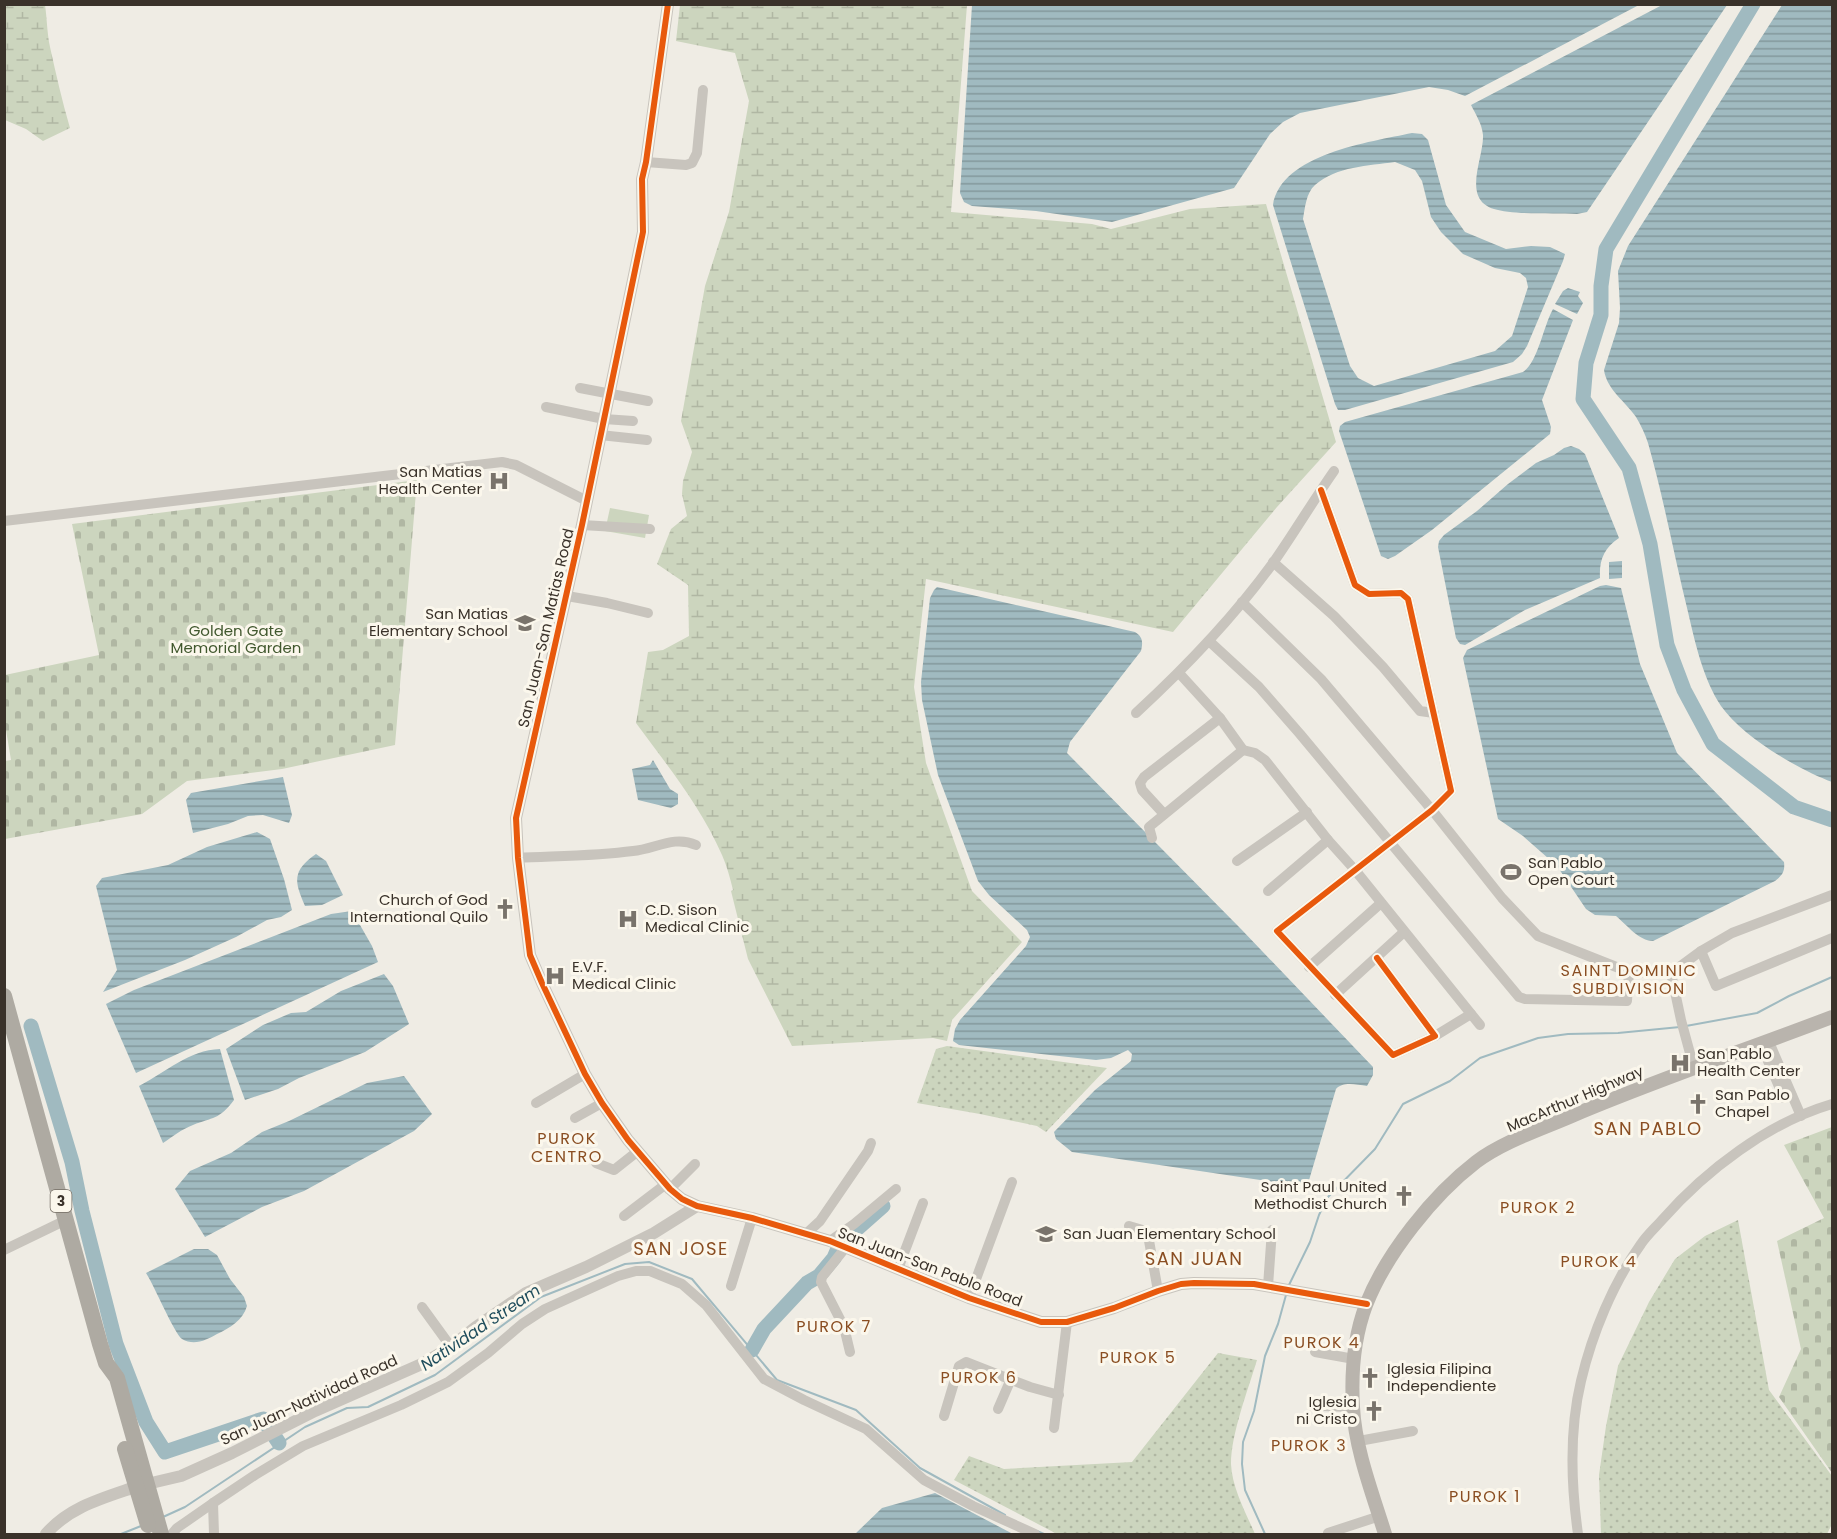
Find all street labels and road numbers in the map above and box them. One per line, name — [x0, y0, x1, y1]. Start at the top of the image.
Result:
street label: San Juan-San Matias Road — [512, 526, 579, 730]
street label: MacArthur Highway — [1503, 1060, 1647, 1137]
road number: 3 — [50, 1190, 72, 1212]
street label: San Juan-San Pablo Road — [835, 1222, 1025, 1311]
street label: San Juan-Natividad Road — [217, 1349, 401, 1450]

